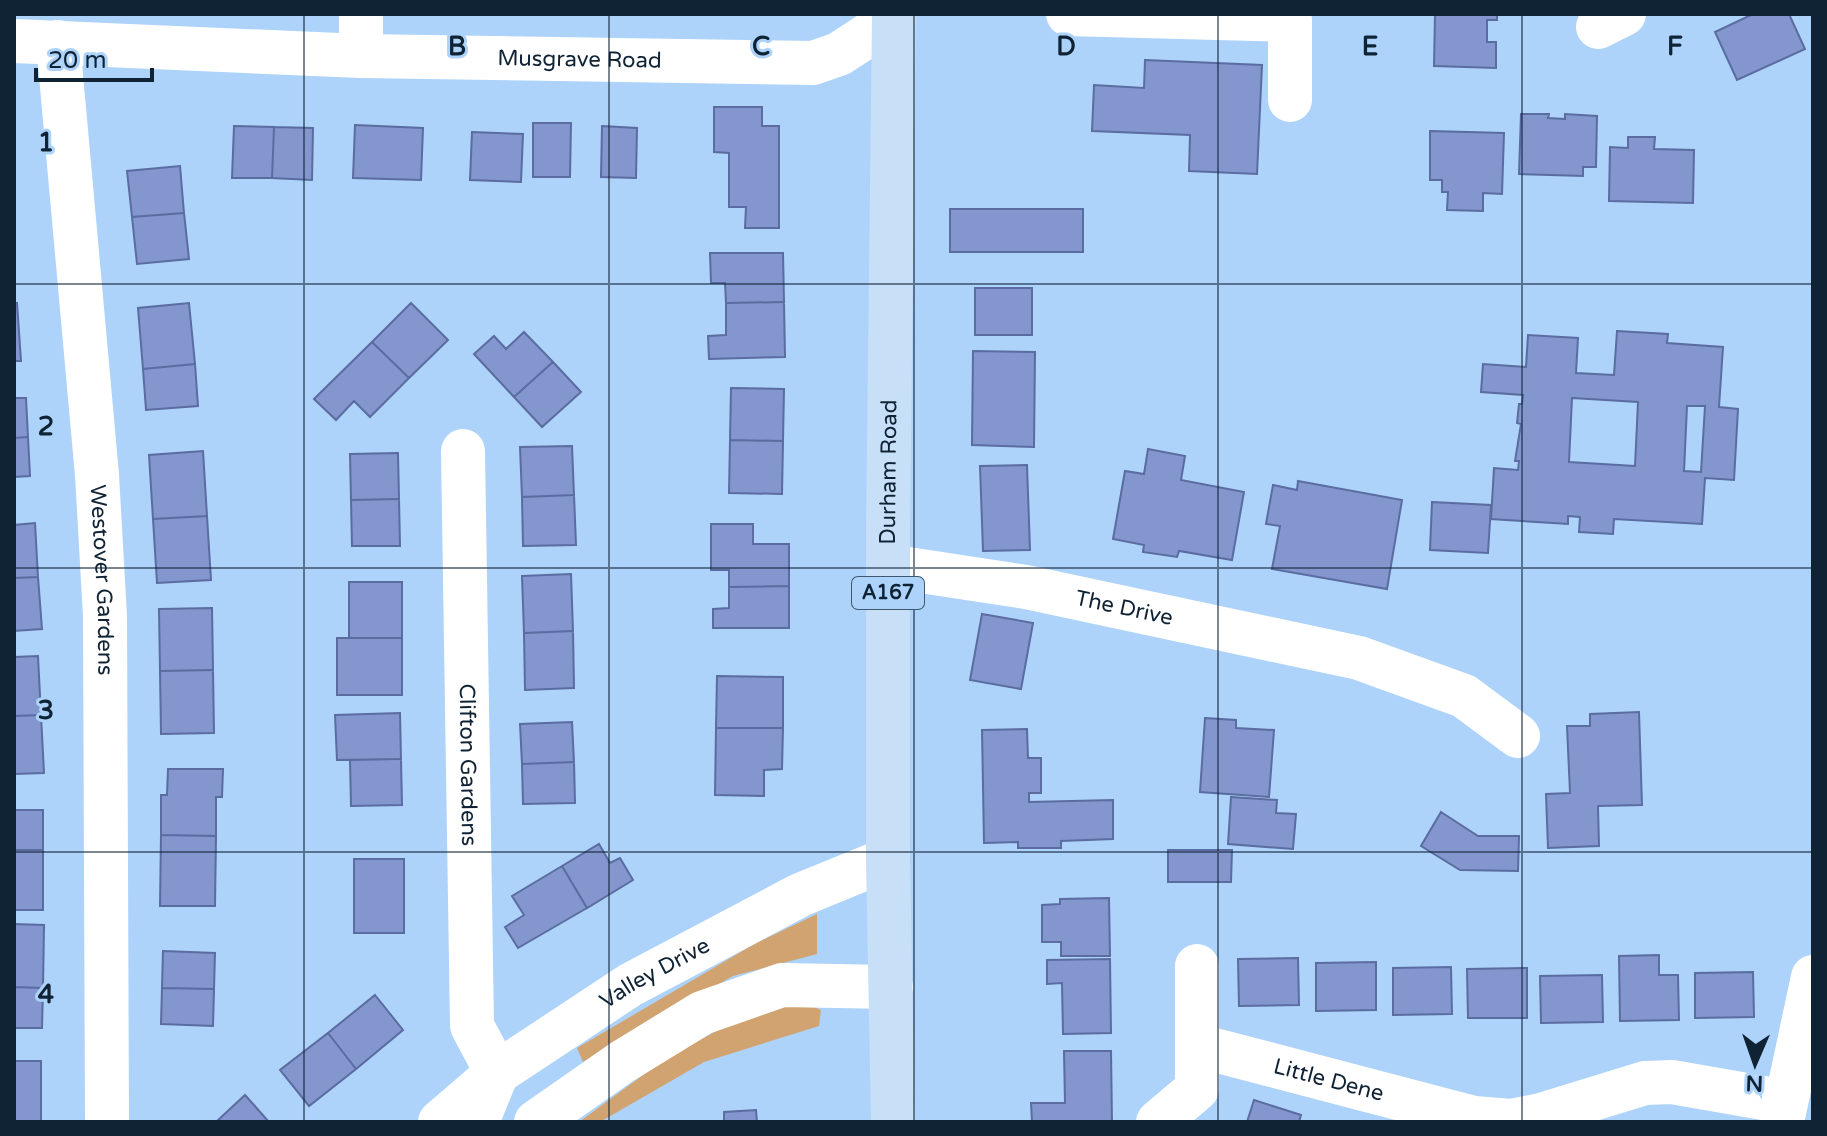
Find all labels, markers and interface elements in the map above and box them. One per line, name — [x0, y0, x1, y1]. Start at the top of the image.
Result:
text: B — [448, 31, 466, 62]
text: C — [752, 31, 770, 62]
text: D — [1056, 31, 1076, 62]
text: E — [1362, 31, 1378, 62]
text: F — [1667, 31, 1683, 62]
scale bar — [36, 32, 152, 82]
street label: Musgrave Road — [497, 45, 662, 74]
text: 20 m — [48, 46, 106, 75]
text: 1 — [38, 127, 54, 158]
street label: Durham Road — [875, 399, 903, 545]
text: 2 — [38, 411, 54, 442]
street label: Westover Gardens — [85, 484, 118, 676]
road number: A167 — [852, 577, 924, 609]
street label: The Drive — [1073, 585, 1175, 631]
street label: Clifton Gardens — [454, 683, 482, 847]
text: 3 — [38, 695, 54, 726]
street label: Valley Drive — [595, 932, 714, 1014]
text: 4 — [38, 979, 54, 1010]
north arrow — [1715, 1024, 1795, 1104]
street label: Little Dene — [1271, 1053, 1387, 1107]
text: N — [1745, 1070, 1764, 1096]

